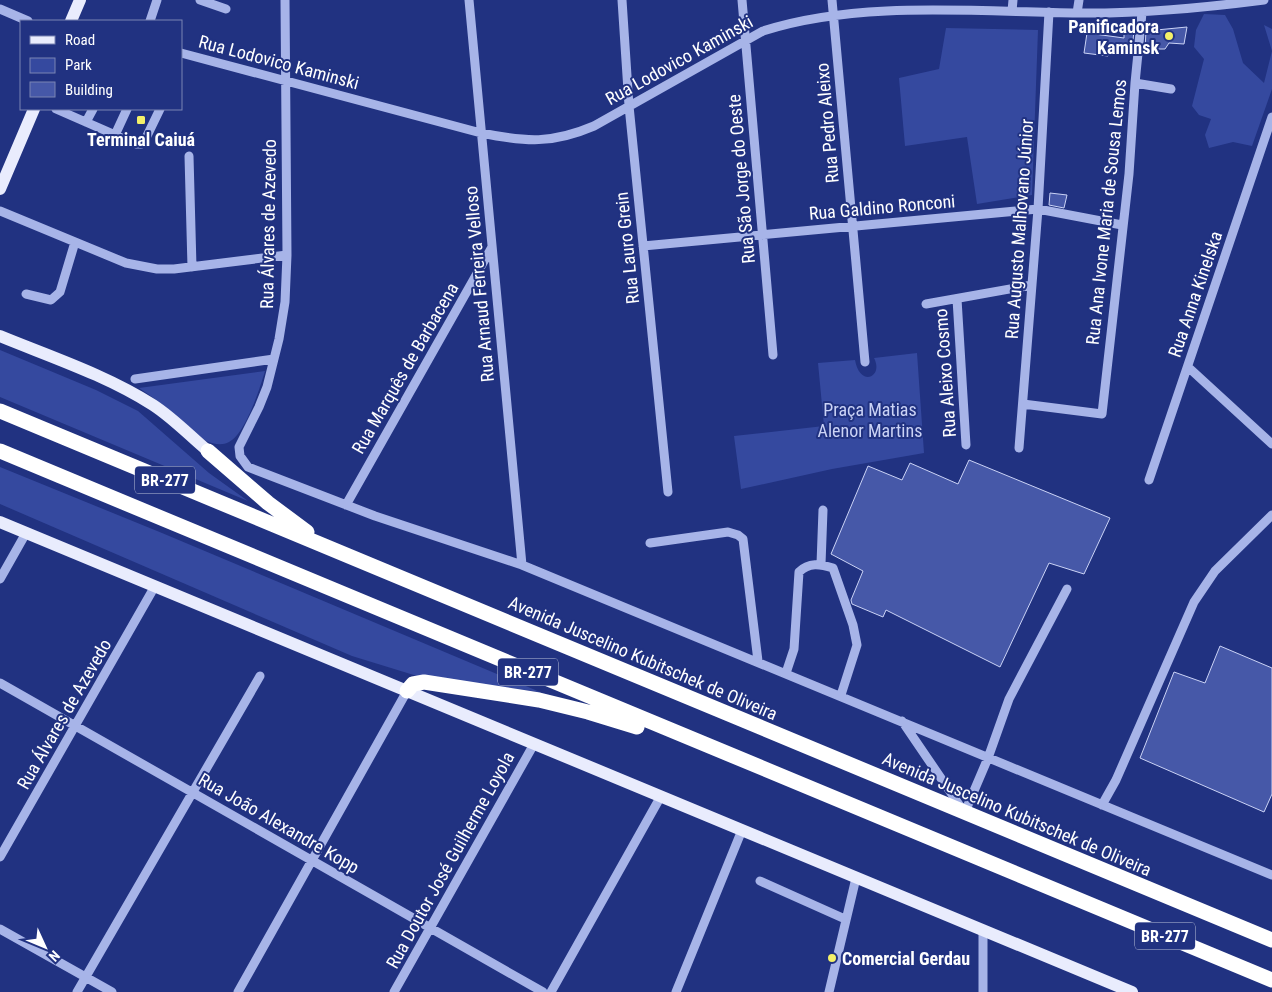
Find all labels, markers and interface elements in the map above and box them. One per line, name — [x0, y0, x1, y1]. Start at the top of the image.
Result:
street label: Rua Lodovico Kaminski — [602, 11, 756, 109]
place label: Panificadora Kaminsk — [1068, 16, 1159, 58]
legend — [20, 20, 182, 110]
street label: Rua Lodovico Kaminski — [197, 30, 361, 94]
marker: Panificadora Kaminsk — [1163, 30, 1175, 42]
text: Road — [65, 31, 95, 49]
text: Park — [65, 56, 92, 74]
street label: Rua Pedro Aleixo — [811, 62, 843, 184]
street label: Rua Ana Ivone Maria de Sousa Lemos — [1082, 78, 1130, 346]
text: Building — [65, 81, 113, 99]
street label: Rua São Jorge do Oeste — [723, 93, 759, 265]
marker: Terminal Caiuá — [135, 114, 147, 126]
street label: Rua Augusto Malhovano Júnior — [1001, 118, 1037, 340]
place label: Terminal Caiuá — [87, 129, 195, 150]
street label: Rua Álvares de Azevedo — [256, 139, 280, 309]
street label: Rua Arnaud Ferreira Velloso — [460, 185, 498, 383]
street label: Rua Galdino Ronconi — [808, 190, 956, 224]
street label: Rua Lauro Grein — [611, 191, 643, 305]
street label: Rua Anna Kinelska — [1164, 228, 1226, 360]
street label: Rua Marquês de Barbacena — [347, 279, 463, 457]
street label: Rua Aleixo Cosmo — [930, 308, 960, 438]
park label: Praça Matias Alenor Martins — [818, 399, 922, 441]
road number: BR-277 — [135, 466, 195, 494]
street label: Avenida Juscelino Kubitschek de Oliveira — [505, 592, 781, 724]
street label: Rua Álvares de Azevedo — [12, 635, 116, 793]
road number: BR-277 — [498, 659, 558, 686]
street label: Rua Doutor José Guilherme Loyola — [382, 748, 518, 972]
street label: Avenida Juscelino Kubitschek de Oliveira — [879, 748, 1155, 880]
street label: Rua João Alexandre Kopp — [195, 768, 363, 878]
north arrow — [20, 922, 70, 972]
road number: BR-277 — [1135, 922, 1195, 949]
text: N — [46, 947, 63, 965]
place label: Comercial Gerdau — [842, 948, 970, 969]
marker: Comercial Gerdau — [826, 952, 838, 964]

